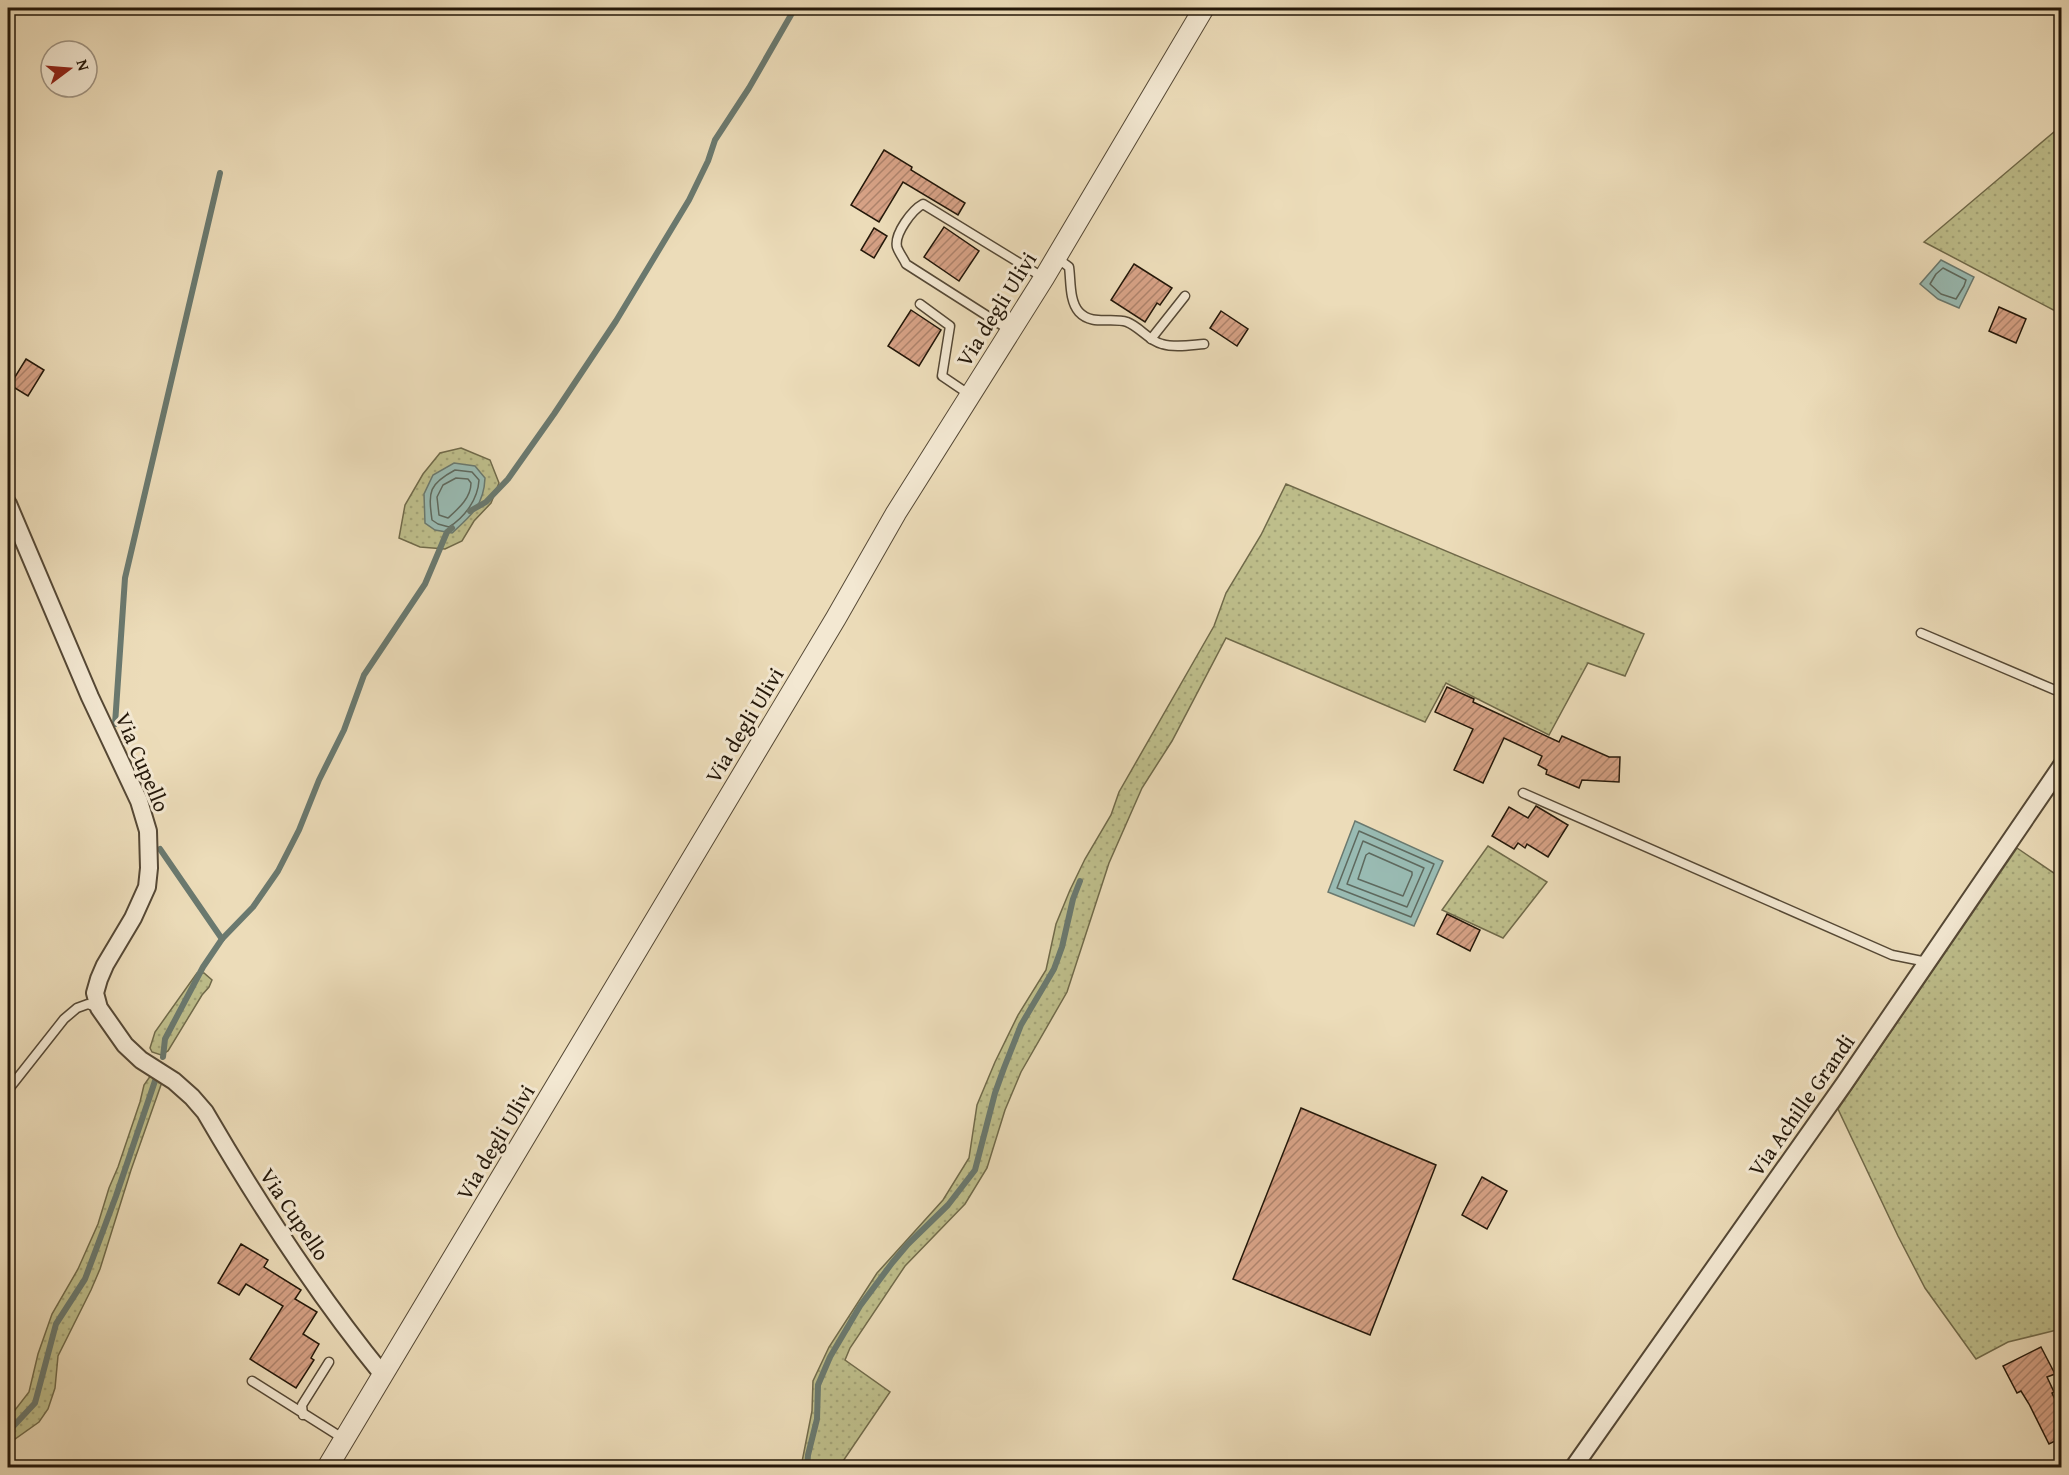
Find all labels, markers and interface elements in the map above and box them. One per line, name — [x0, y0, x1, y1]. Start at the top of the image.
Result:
north arrow — [39, 39, 99, 99]
text: N — [70, 56, 97, 74]
street label: Via degli Ulivi — [948, 245, 1044, 373]
street label: Via degli Ulivi — [697, 661, 791, 789]
street label: Via Cupello — [108, 707, 178, 817]
street label: Via Achille Grandi — [1740, 1027, 1862, 1183]
street label: Via degli Ulivi — [448, 1078, 542, 1206]
street label: Via Cupello — [252, 1161, 338, 1267]

